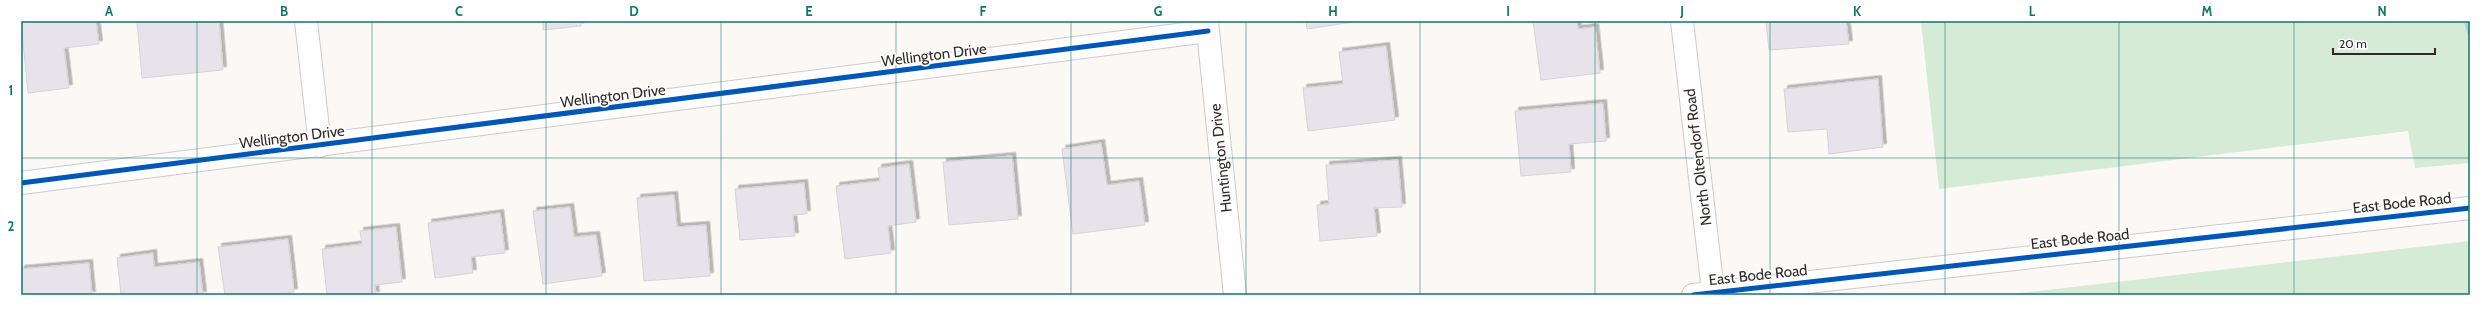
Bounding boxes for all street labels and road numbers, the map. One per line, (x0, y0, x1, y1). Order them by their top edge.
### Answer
street label: Wellington Drive (880, 40, 988, 70)
street label: Wellington Drive (559, 81, 667, 111)
street label: North Oltendorf Road (1681, 87, 1715, 227)
street label: Huntington Drive (1206, 102, 1236, 213)
street label: Wellington Drive (238, 122, 346, 152)
street label: East Bode Road (2352, 189, 2452, 217)
street label: East Bode Road (2030, 225, 2130, 253)
street label: East Bode Road (1708, 261, 1808, 289)

